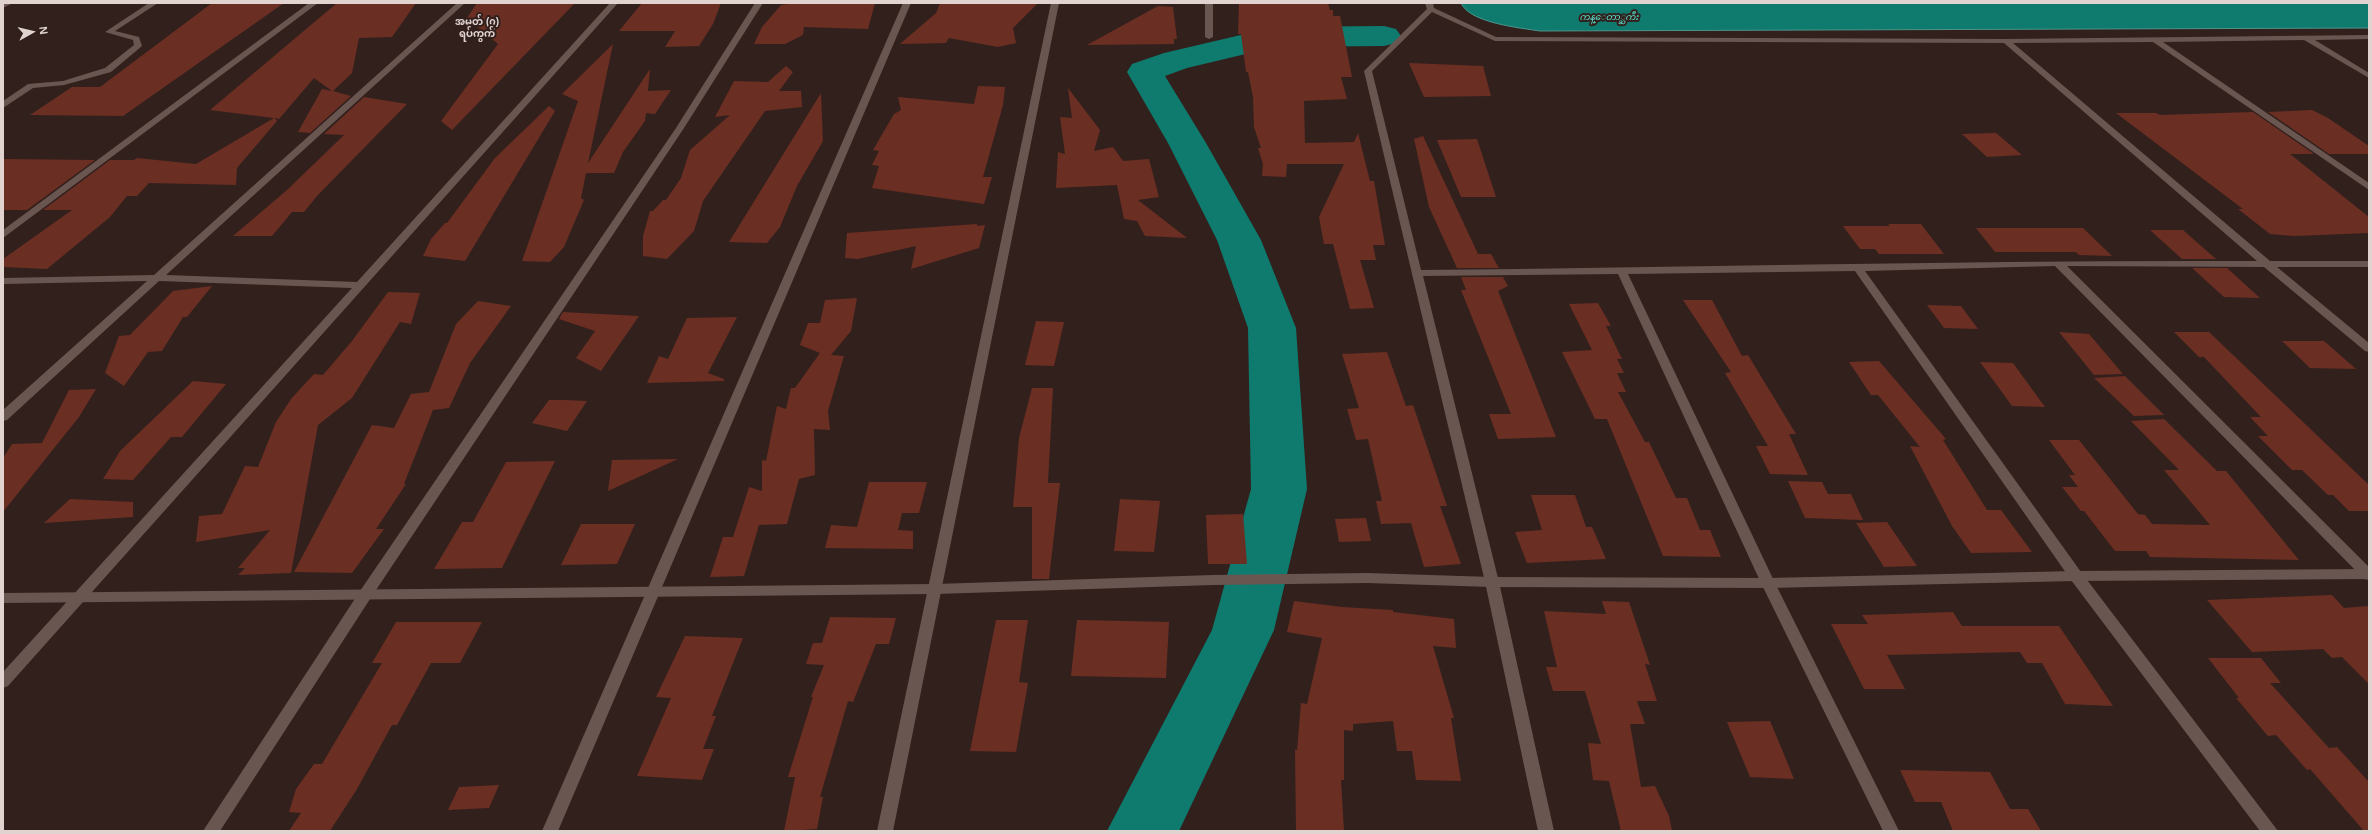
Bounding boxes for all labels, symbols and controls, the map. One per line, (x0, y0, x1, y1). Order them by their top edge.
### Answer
north arrow (12, 12, 52, 52)
water label: ကန္ေတာ္ႀကီး (1580, 12, 1638, 22)
district label: အမှတ် (၇) ရပ်ကွက် (455, 16, 499, 40)
text: N (37, 26, 50, 35)

